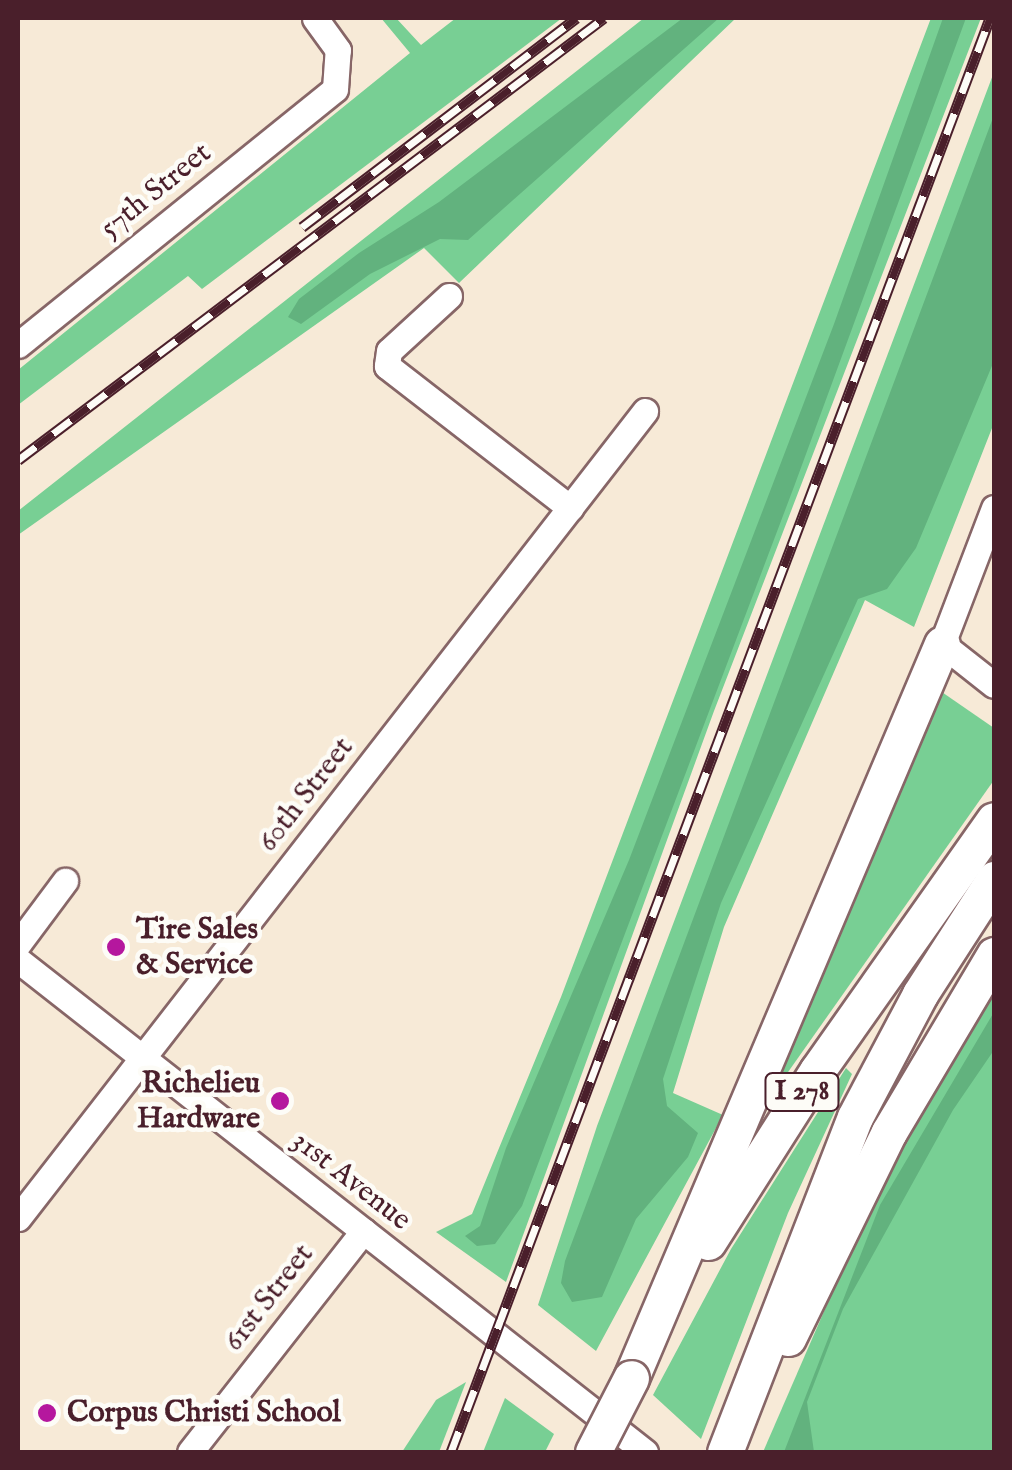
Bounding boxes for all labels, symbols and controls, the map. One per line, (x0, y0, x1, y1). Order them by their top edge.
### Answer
street label: 57th Street (93, 135, 219, 247)
street label: 60th Street (250, 731, 362, 859)
place label: Tire Sales & Service (136, 912, 258, 982)
marker: Tire Sales & Service (105, 936, 127, 958)
place label: Richelieu Hardware (137, 1066, 260, 1136)
road number: I 278 (762, 1069, 842, 1115)
marker: Richelieu Hardware (269, 1090, 291, 1112)
street label: 31st Avenue (284, 1123, 418, 1239)
street label: 61st Street (216, 1237, 322, 1359)
place label: Corpus Christi School (67, 1395, 341, 1431)
marker: Corpus Christi School (36, 1402, 58, 1424)

